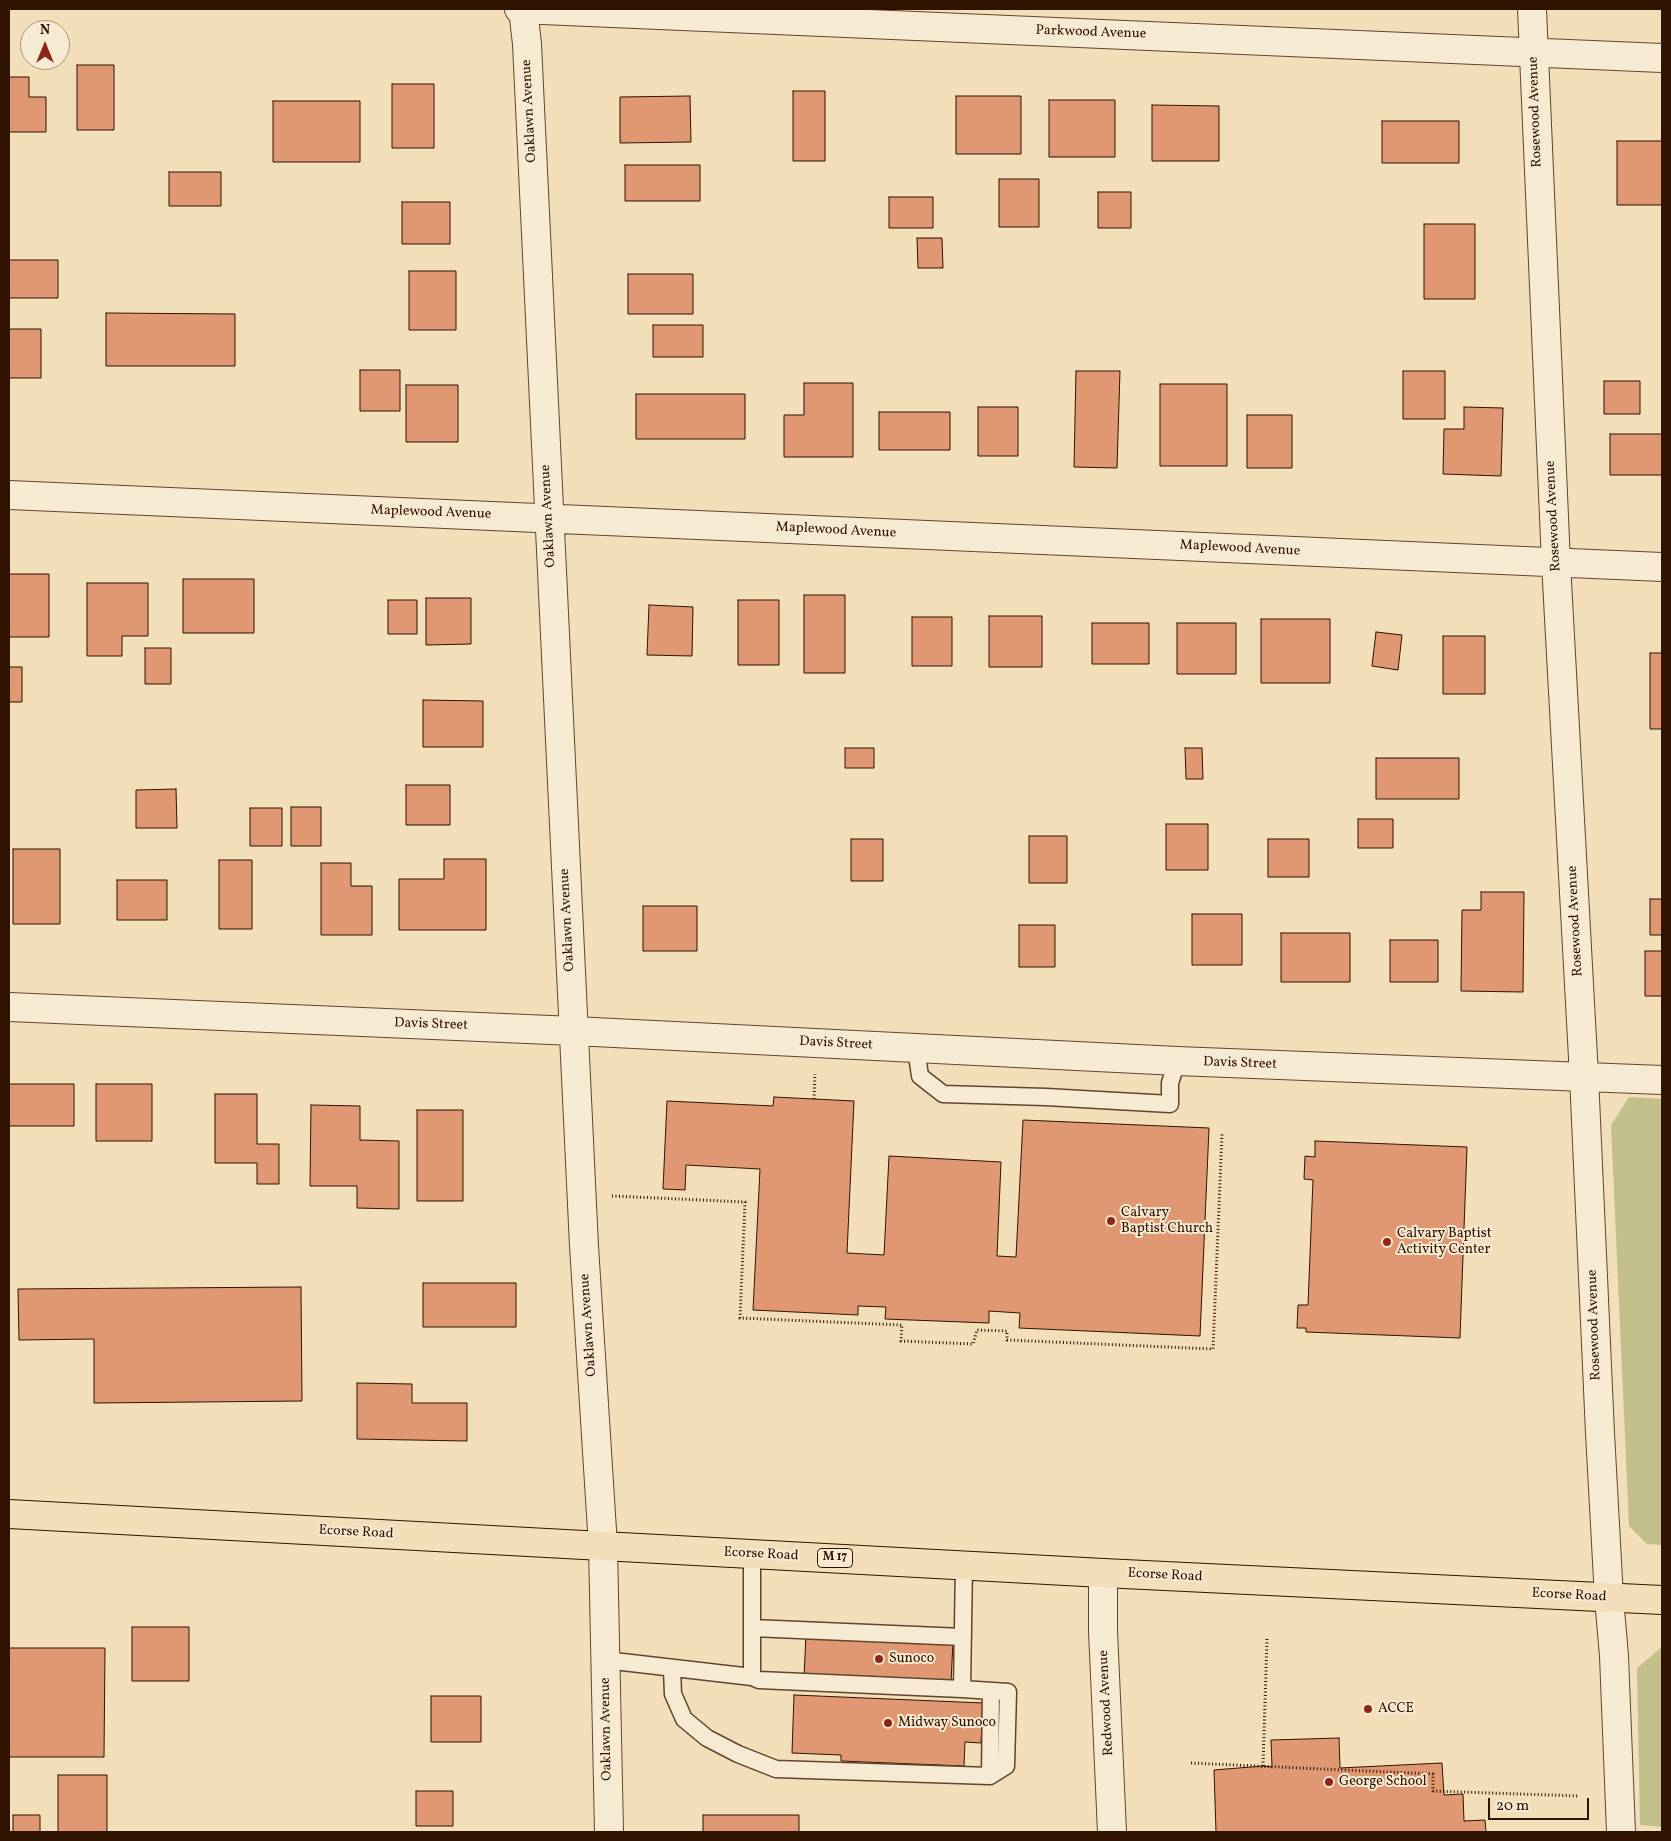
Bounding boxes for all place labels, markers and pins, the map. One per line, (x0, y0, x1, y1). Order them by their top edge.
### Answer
place label: Calvary Baptist Church (1121, 1205, 1213, 1238)
marker: Calvary Baptist Church (1105, 1215, 1117, 1227)
place label: Calvary Baptist Activity Center (1397, 1226, 1492, 1258)
marker: Calvary Baptist Activity Center (1381, 1236, 1393, 1248)
place label: Sunoco (889, 1651, 934, 1667)
marker: Sunoco (873, 1653, 885, 1665)
place label: ACCE (1378, 1701, 1414, 1717)
marker: ACCE (1362, 1703, 1374, 1715)
place label: Midway Sunoco (898, 1715, 996, 1731)
marker: Midway Sunoco (882, 1717, 894, 1729)
place label: George School (1339, 1774, 1427, 1790)
marker: George School (1323, 1776, 1335, 1788)

